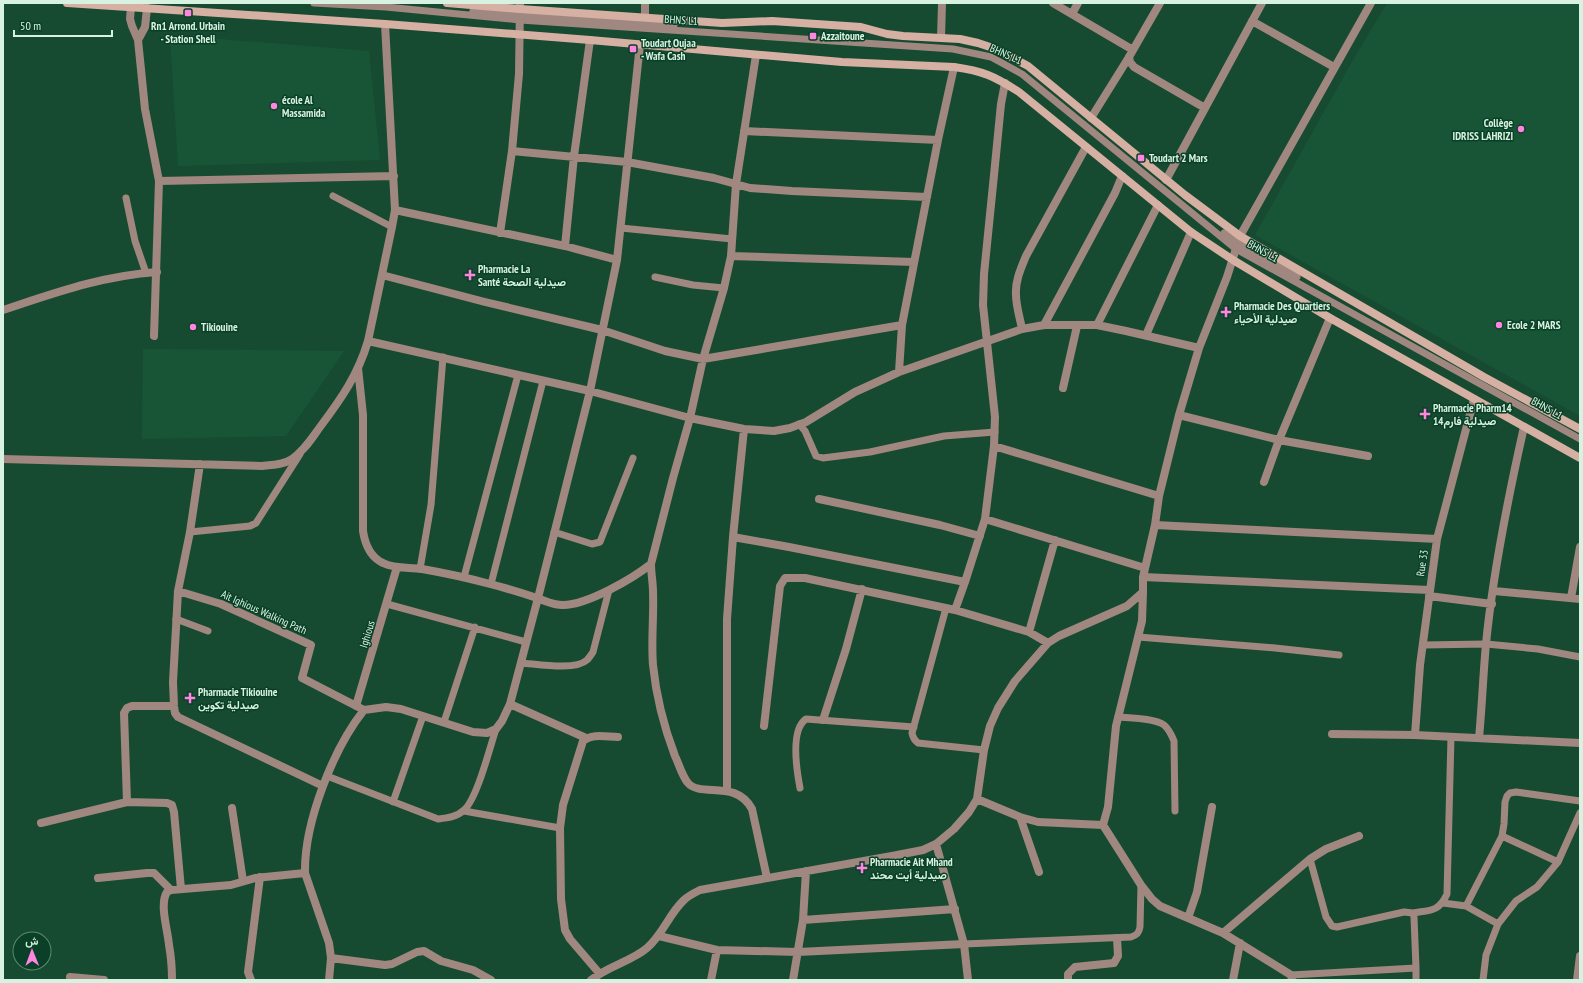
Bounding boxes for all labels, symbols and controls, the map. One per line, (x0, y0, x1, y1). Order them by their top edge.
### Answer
marker: Rn1 Arrond. Urbain - Station Shell (183, 8, 193, 18)
scale bar (14, 12, 112, 38)
street label: BHNS L1 (664, 12, 698, 28)
text: 50 m (20, 18, 41, 33)
place label: Rn1 Arrond. Urbain - Station Shell (151, 19, 225, 46)
place label: Azzaitoune (820, 29, 865, 43)
marker: Azzaitoune (808, 31, 818, 41)
place label: Toudart Oujaa - Wafa Cash (641, 36, 696, 63)
street label: BHNS L1 (988, 41, 1024, 67)
marker: Toudart Oujaa - Wafa Cash (628, 44, 638, 54)
place label: école Al Massamida (282, 93, 326, 120)
marker: école Al Massamida (269, 101, 279, 111)
place label: Collège IDRISS LAHRIZI (1453, 116, 1513, 143)
marker: Collège IDRISS LAHRIZI (1516, 124, 1526, 134)
place label: Toudart 2 Mars (1149, 151, 1208, 165)
marker: Toudart 2 Mars (1136, 153, 1146, 163)
street label: BHNS L1 (1245, 237, 1281, 265)
place label: Pharmacie La Santé صيدلية الصحة (478, 262, 566, 289)
marker: Pharmacie La Santé صيدلية الصحة (465, 270, 475, 280)
place label: Pharmacie Des Quartiers صيدلية الأحياء (1234, 299, 1330, 326)
marker: Pharmacie Des Quartiers صيدلية الأحياء (1221, 307, 1231, 317)
place label: Ecole 2 MARS (1507, 318, 1561, 332)
place label: Tikiouine (201, 320, 238, 334)
marker: Ecole 2 MARS (1494, 320, 1504, 330)
marker: Tikiouine (188, 322, 198, 332)
street label: BHNS L1 (1529, 394, 1565, 422)
place label: Pharmacie Pharm14 صيدلية فارم14 (1433, 401, 1513, 429)
marker: Pharmacie Pharm14 صيدلية فارم14 (1420, 409, 1430, 419)
street label: Rue 33 (1413, 549, 1431, 577)
street label: Ait Ighious Walking Path (219, 587, 309, 637)
street label: Ighious (356, 618, 378, 649)
place label: Pharmacie Tikiouine صيدلية تكوين (198, 685, 278, 712)
marker: Pharmacie Tikiouine صيدلية تكوين (185, 693, 195, 703)
place label: Pharmacie Ait Mhand صيدلية أيت محند (870, 855, 953, 882)
marker: Pharmacie Ait Mhand صيدلية أيت محند (857, 863, 867, 873)
north arrow (12, 931, 52, 971)
text: ش (25, 934, 39, 948)

